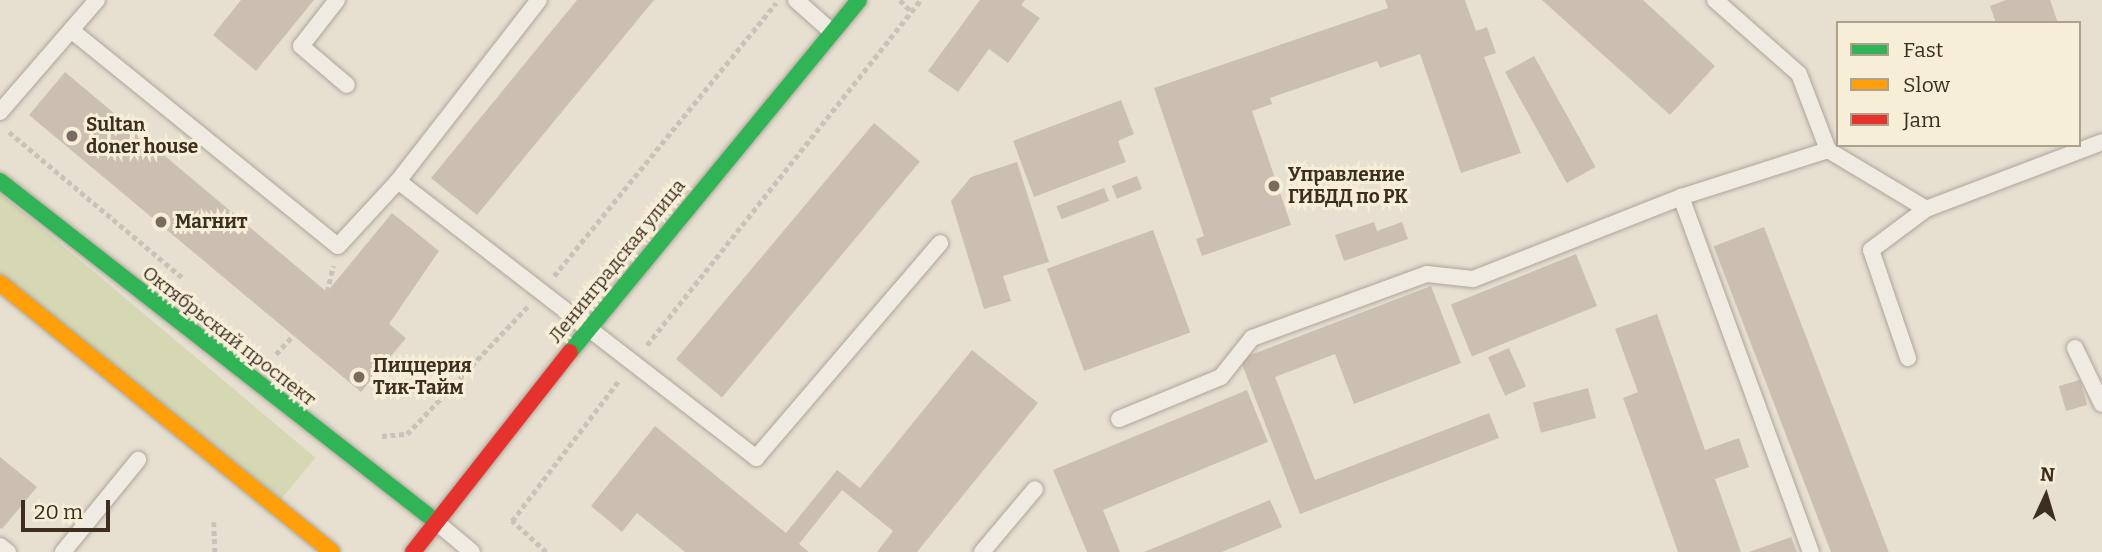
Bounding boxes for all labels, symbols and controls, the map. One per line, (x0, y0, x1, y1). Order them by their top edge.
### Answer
legend (1836, 21, 2081, 147)
text: Fast (1903, 37, 1943, 63)
text: Slow (1903, 72, 1950, 98)
text: Jam (1903, 107, 1941, 133)
place label: Sultan doner house (86, 114, 198, 158)
marker: Sultan doner house (64, 128, 80, 144)
place label: Управление ГИБДД по РК (1288, 164, 1408, 208)
street label: Ленинградская улица (544, 175, 690, 347)
marker: Управление ГИБДД по РК (1266, 178, 1282, 194)
place label: Магнит (175, 211, 247, 233)
marker: Магнит (153, 214, 169, 230)
street label: Октябрьский проспект (138, 261, 320, 411)
place label: Пиццерия Тик-Тайм (373, 355, 472, 399)
marker: Пиццерия Тик-Тайм (351, 369, 367, 385)
north arrow (2011, 461, 2081, 531)
text: N (2039, 463, 2056, 487)
scale bar (24, 486, 114, 530)
text: 20 m (34, 499, 83, 525)

